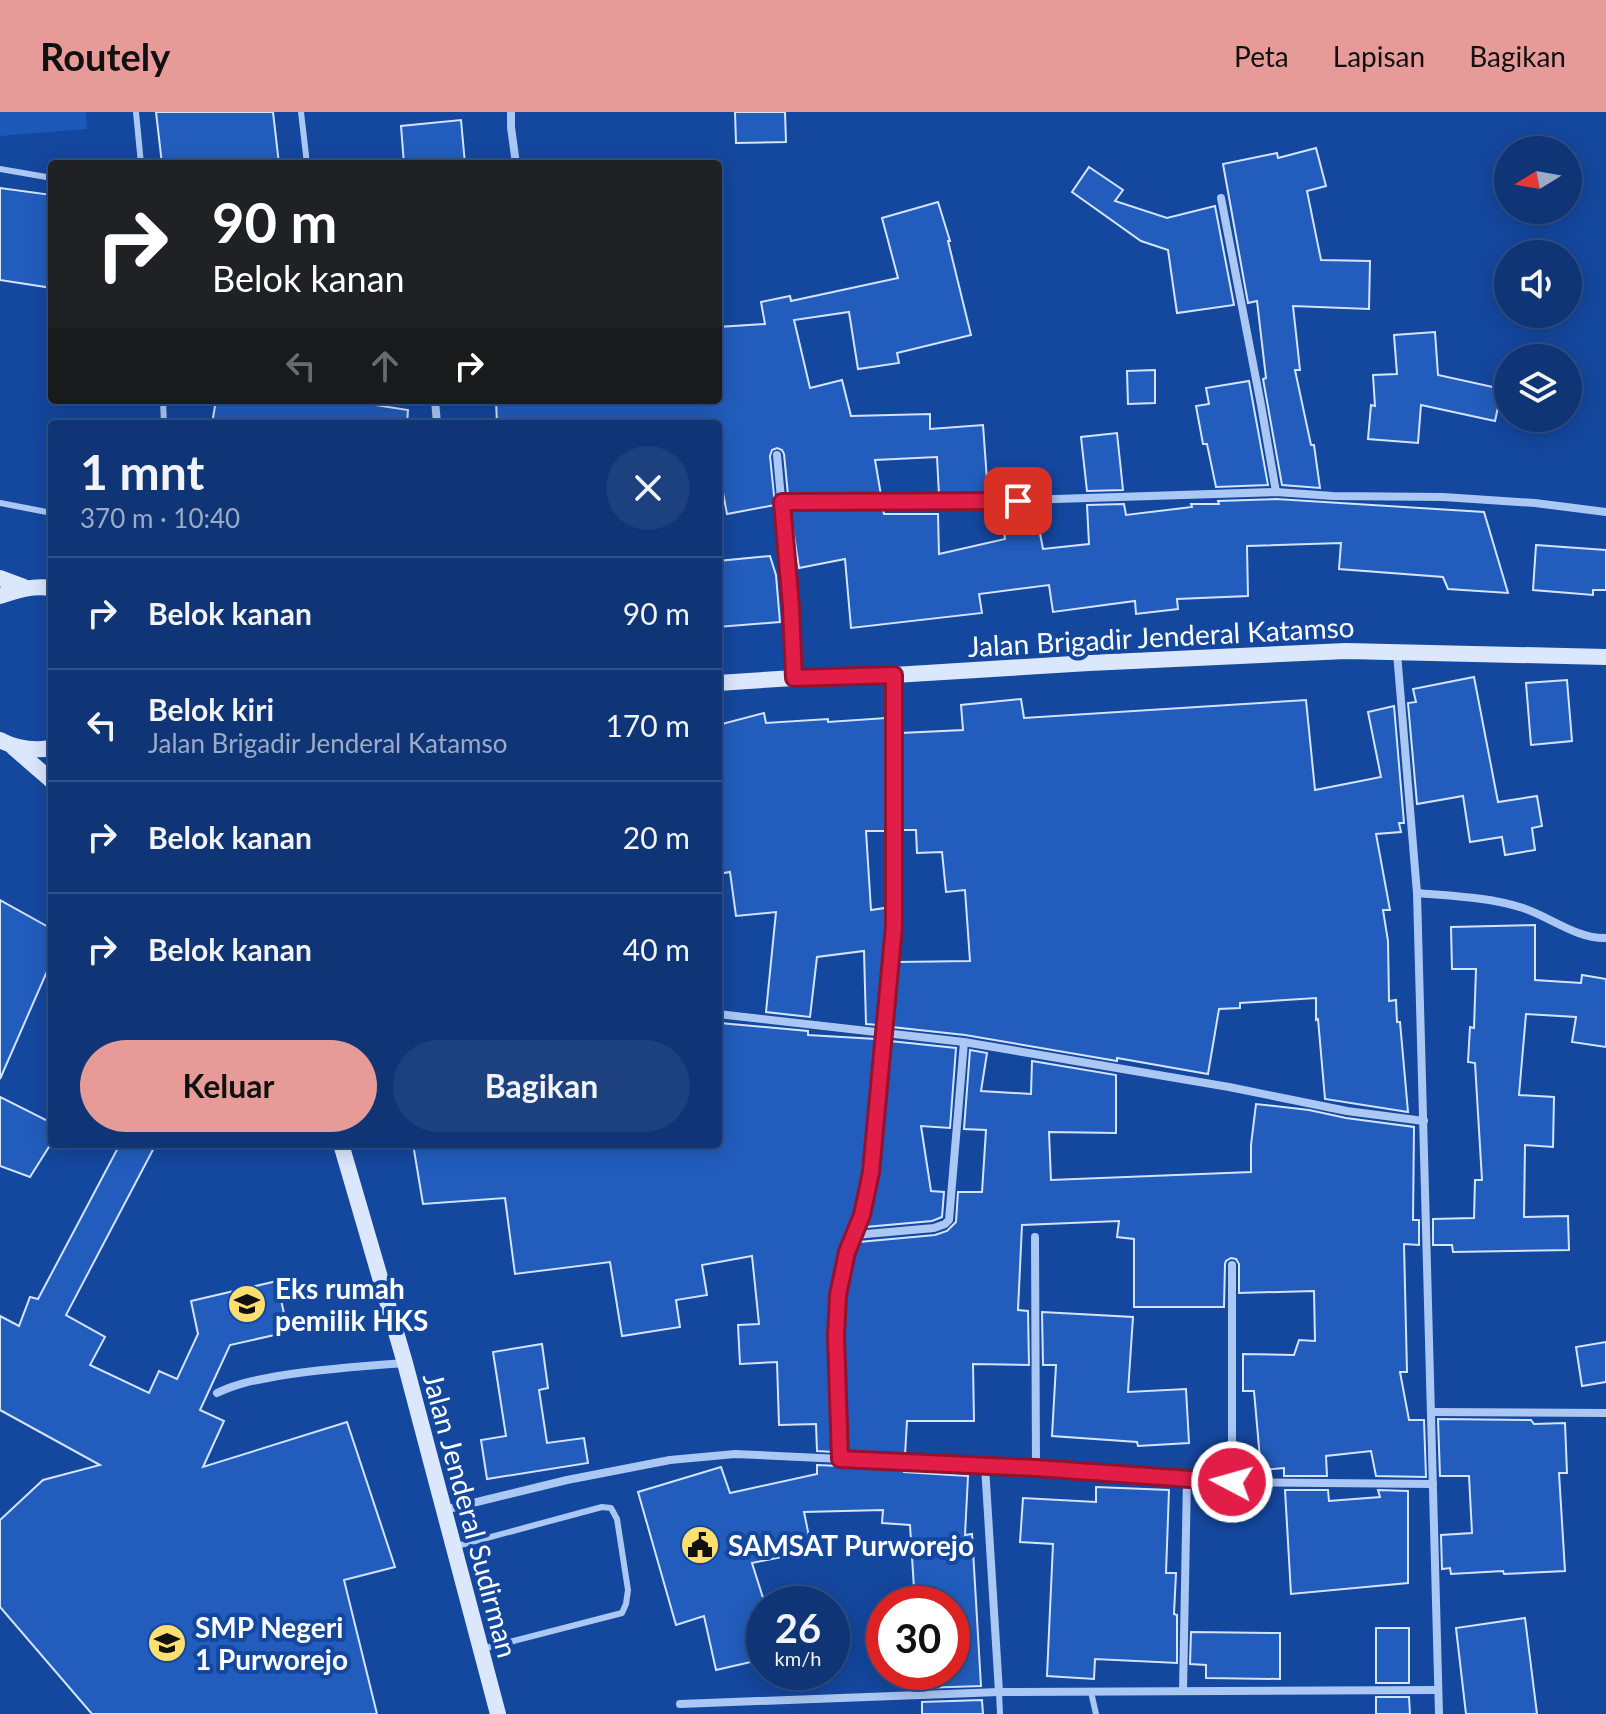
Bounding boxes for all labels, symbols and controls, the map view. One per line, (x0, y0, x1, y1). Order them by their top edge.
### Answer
text: Routely (40, 33, 170, 79)
text: Peta (1234, 39, 1289, 73)
text: Lapisan (1333, 39, 1425, 73)
text: Bagikan (1469, 39, 1566, 73)
north arrow (1494, 136, 1582, 224)
map controls (1494, 136, 1582, 432)
text: 90 m (212, 188, 337, 255)
icon: right (80, 192, 184, 296)
button: sound (1494, 240, 1582, 328)
text: Belok kanan (212, 256, 405, 300)
icon: left (279, 344, 323, 388)
icon: ahead (363, 344, 407, 388)
icon: right (447, 344, 491, 388)
button: layers (1494, 344, 1582, 432)
text: 1 mnt (80, 443, 204, 500)
button: close (606, 446, 690, 530)
pin (984, 467, 1052, 535)
icon: arrive (996, 479, 1040, 523)
text: 370 m · 10:40 (80, 502, 240, 534)
icon: right (80, 591, 124, 635)
text: Belok kanan (148, 595, 312, 631)
text: 90 m (623, 595, 690, 631)
street label: Jalan Brigadir Jenderal Katamso (967, 609, 1355, 663)
text: Belok kiri (148, 691, 274, 727)
icon: left (80, 703, 124, 747)
text: 170 m (605, 707, 690, 743)
text: Jalan Brigadir Jenderal Katamso (148, 727, 507, 759)
icon: right (80, 815, 124, 859)
text: Belok kanan (148, 819, 312, 855)
text: 20 m (623, 819, 690, 855)
icon: right (80, 927, 124, 971)
text: Belok kanan (148, 931, 312, 967)
text: 40 m (623, 931, 690, 967)
button: Keluar (80, 1040, 377, 1132)
button: Bagikan (393, 1040, 690, 1132)
place label: Eks rumah pemilik HKS (275, 1271, 428, 1337)
school or university icon: Eks rumah pemilik HKS (226, 1283, 268, 1325)
street label: Jalan Jenderal Sudirman (417, 1369, 525, 1661)
position arrow (1190, 1440, 1274, 1524)
public building icon: SAMSAT Purworejo (679, 1524, 721, 1566)
place label: SAMSAT Purworejo (728, 1528, 974, 1562)
speed limit sign: 30 (866, 1586, 970, 1690)
text: 26 (775, 1604, 821, 1652)
place label: SMP Negeri 1 Purworejo (195, 1610, 348, 1676)
school or university icon: SMP Negeri 1 Purworejo (146, 1622, 188, 1664)
text: km/h (775, 1646, 821, 1670)

